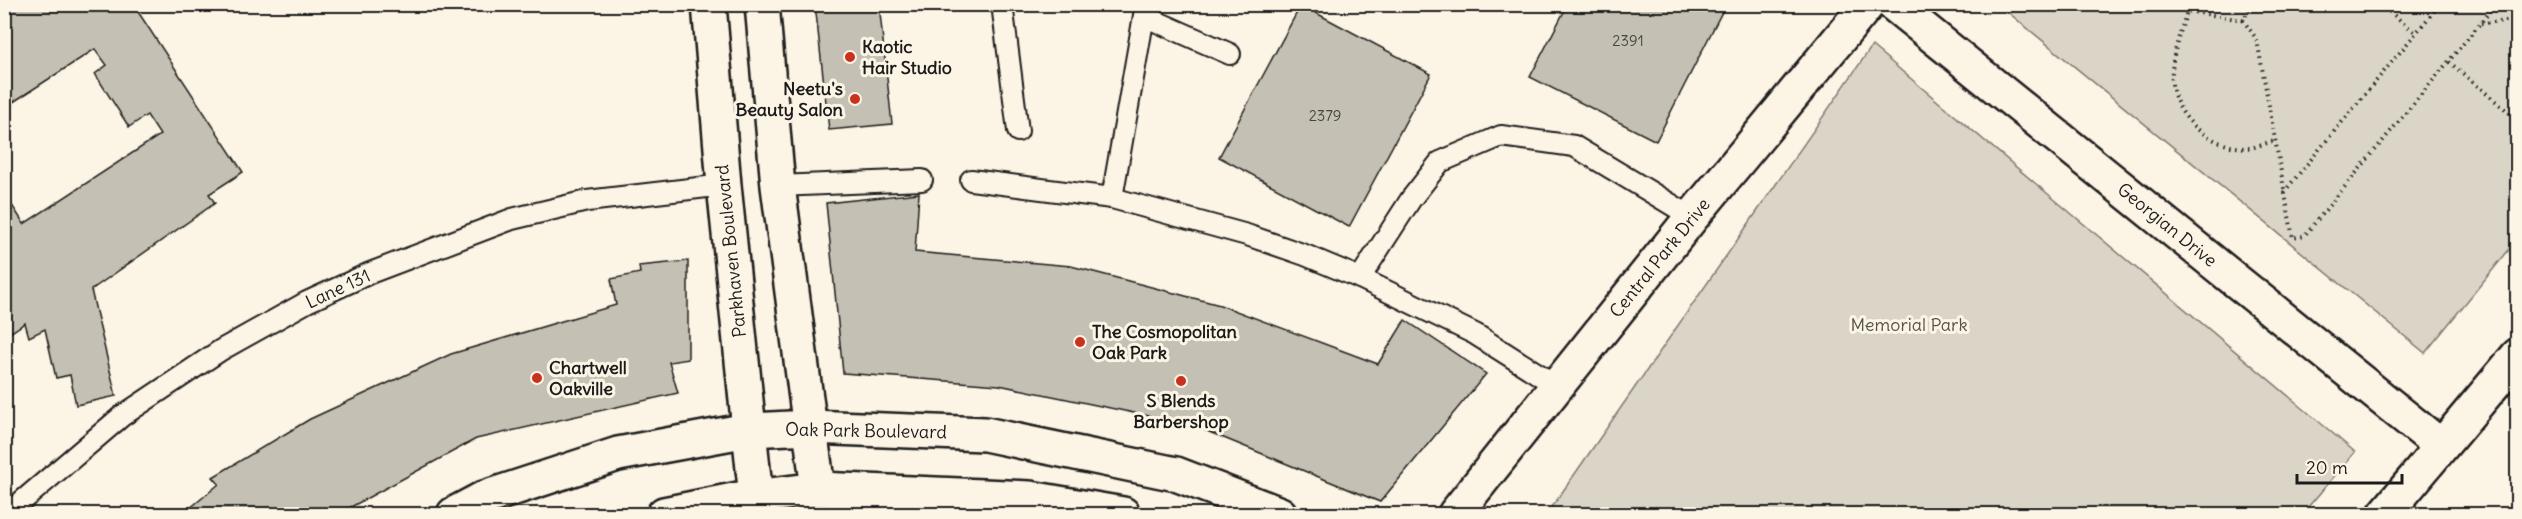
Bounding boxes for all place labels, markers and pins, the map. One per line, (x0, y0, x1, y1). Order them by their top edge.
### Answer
place label: Kaotic Hair Studio (862, 35, 952, 79)
marker: Kaotic Hair Studio (843, 50, 857, 64)
place label: Neetu's Beauty Salon (735, 77, 844, 121)
marker: Neetu's Beauty Salon (848, 92, 862, 106)
place label: The Cosmopolitan Oak Park (1092, 320, 1237, 364)
marker: The Cosmopolitan Oak Park (1073, 335, 1087, 349)
place label: Chartwell Oakville (549, 356, 627, 400)
marker: Chartwell Oakville (530, 371, 544, 385)
marker: S Blends Barbershop (1174, 374, 1188, 388)
place label: S Blends Barbershop (1133, 389, 1229, 433)

